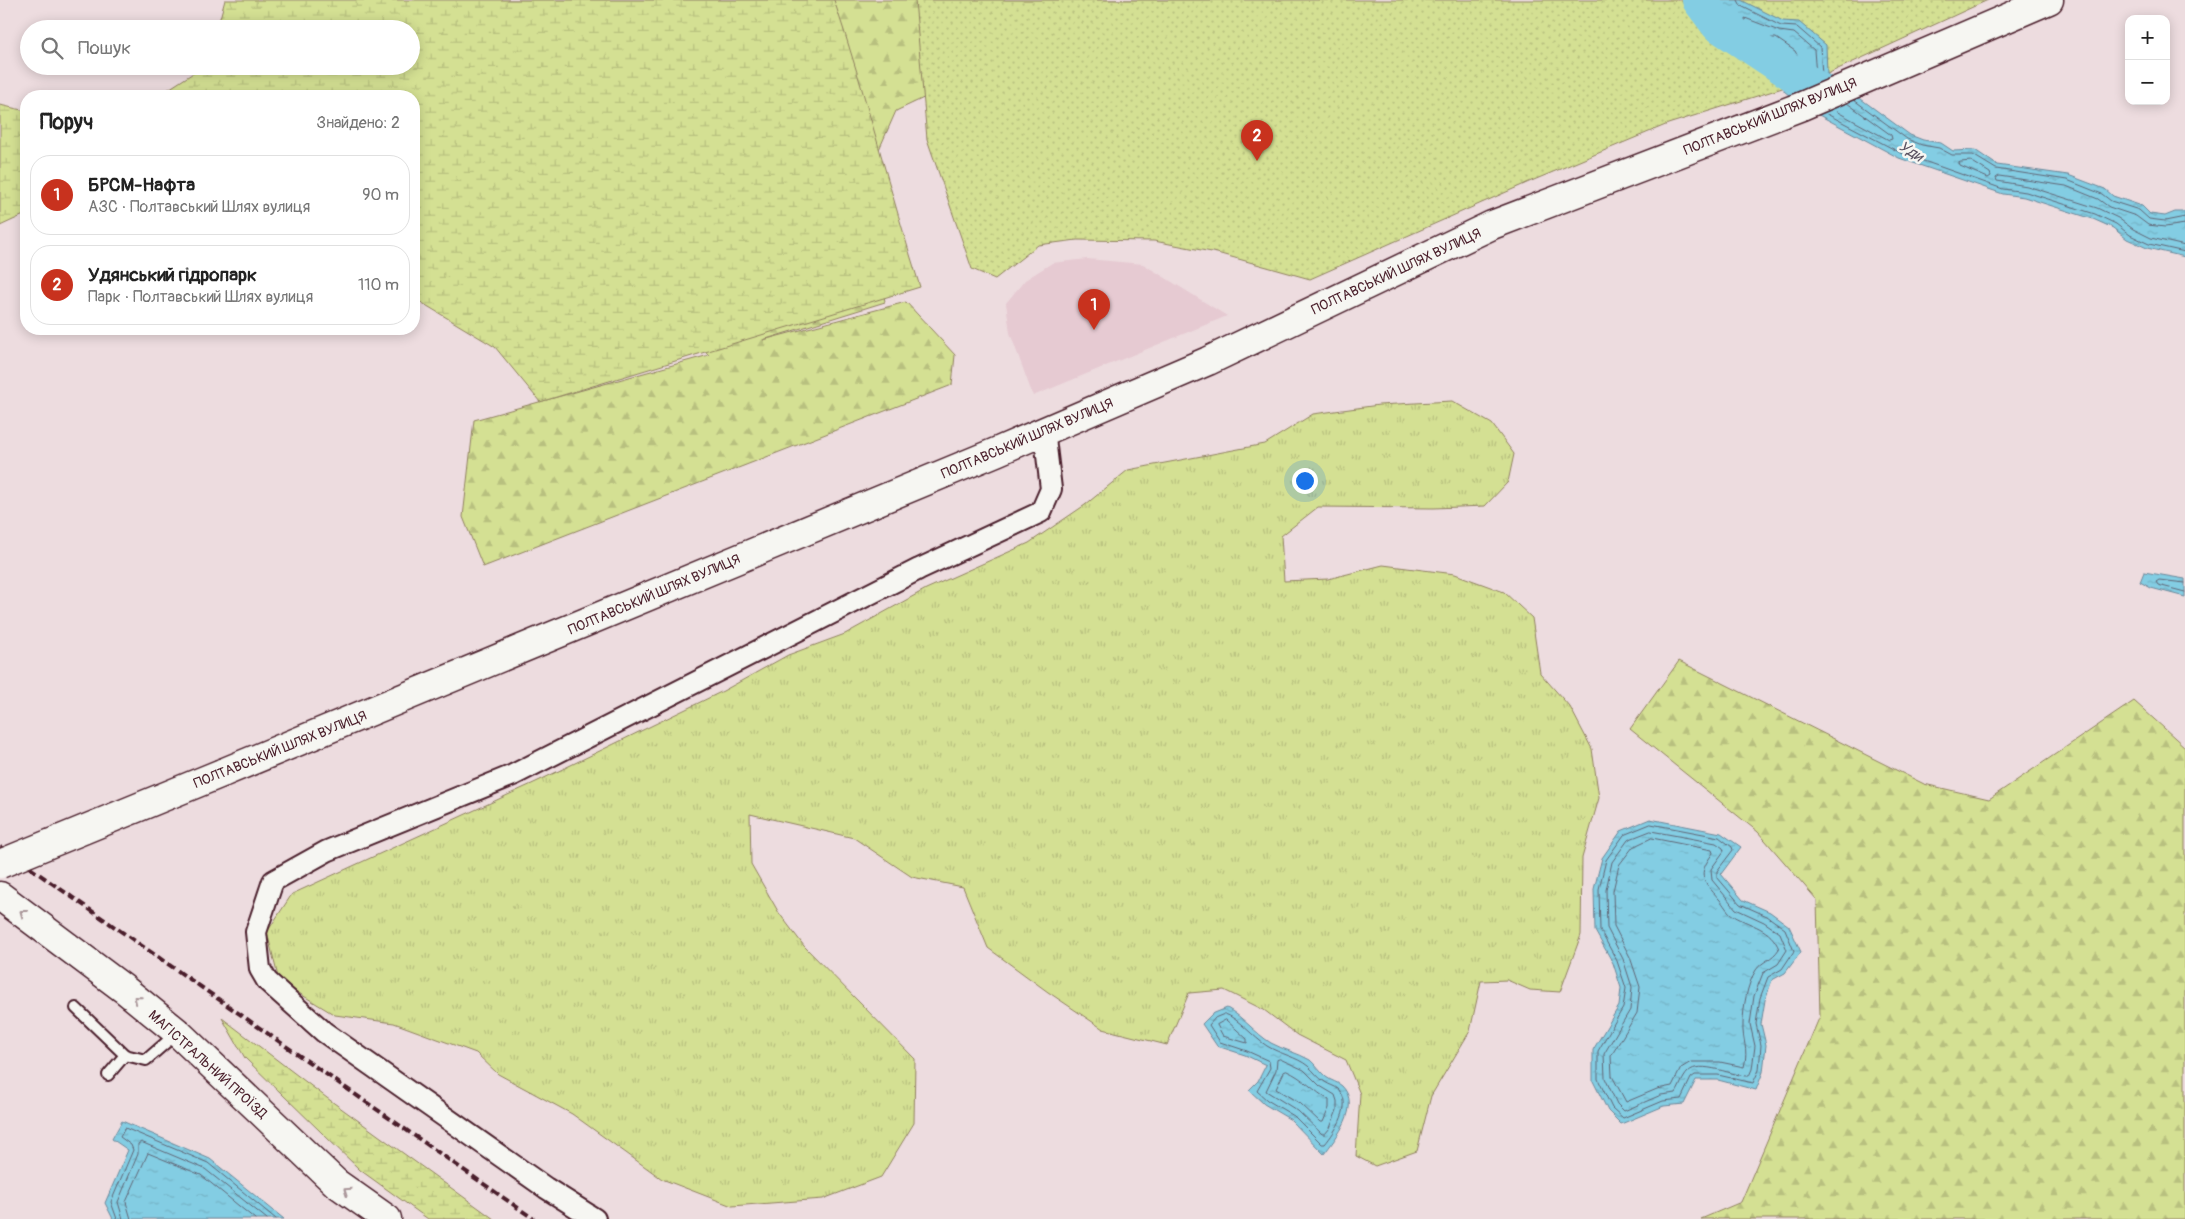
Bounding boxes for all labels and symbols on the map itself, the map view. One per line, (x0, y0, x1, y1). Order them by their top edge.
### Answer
street label: ПОЛТАВСЬКИЙ ШЛЯХ ВУЛИЦЯ (1681, 74, 1859, 159)
pin: 2 (1241, 120, 1273, 161)
water label: Уди (1895, 137, 1928, 167)
street label: ПОЛТАВСЬКИЙ ШЛЯХ ВУЛИЦЯ (1309, 225, 1484, 318)
pin: 1 (1078, 289, 1110, 330)
street label: ПОЛТАВСЬКИЙ ШЛЯХ ВУЛИЦЯ (939, 394, 1116, 482)
your location (1292, 468, 1318, 494)
street label: ПОЛТАВСЬКИЙ ШЛЯХ ВУЛИЦЯ (566, 550, 743, 638)
street label: ПОЛТАВСЬКИЙ ШЛЯХ ВУЛИЦЯ (191, 707, 369, 792)
one-way arrow (19, 910, 29, 919)
one-way arrow (133, 996, 142, 1005)
street label: МАГІСТРАЛЬНИЙ ПРОЇЗД (145, 1007, 271, 1123)
one-way arrow (343, 1188, 353, 1197)

